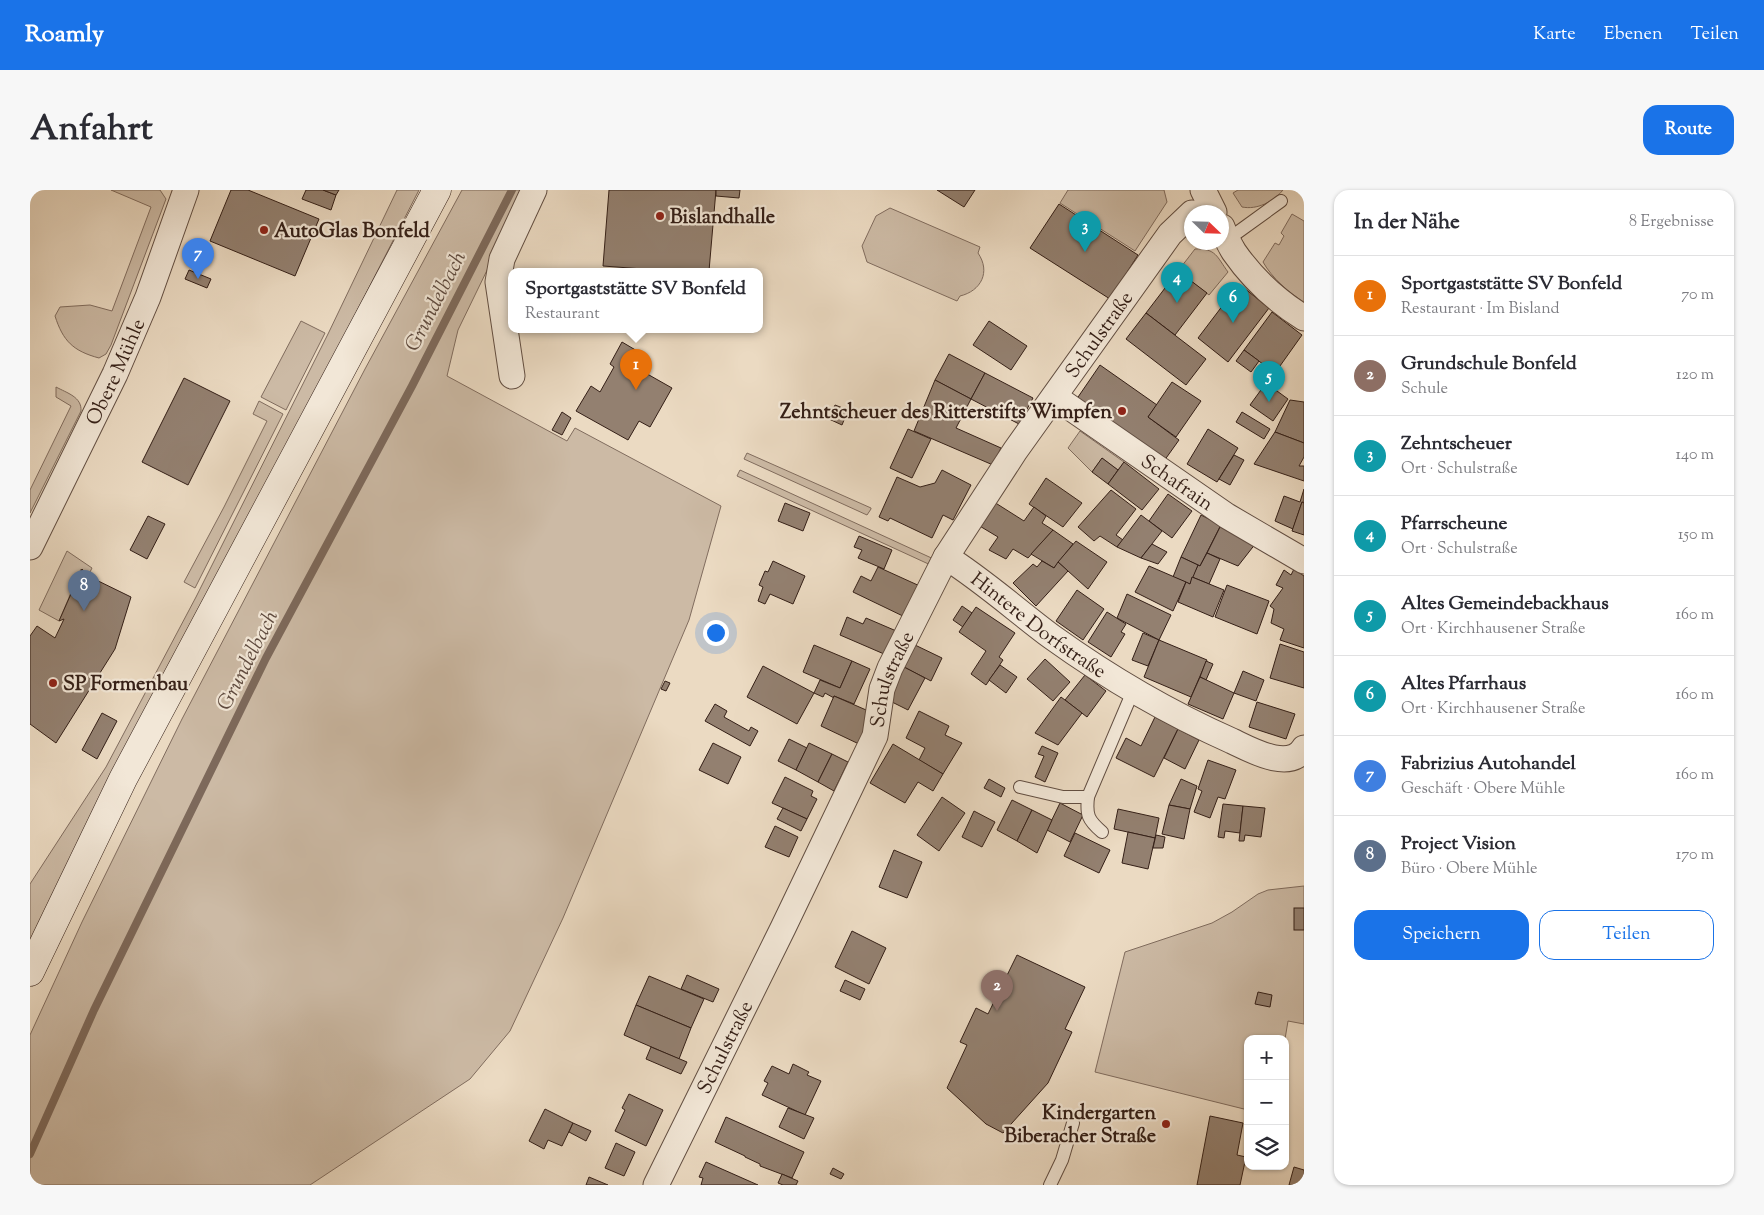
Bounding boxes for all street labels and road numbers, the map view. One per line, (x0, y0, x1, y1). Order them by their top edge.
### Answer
street label: Schulstraße (1059, 286, 1142, 385)
street label: Obere Mühle (80, 315, 154, 431)
street label: Schafrain (1134, 448, 1219, 519)
street label: Hintere Dorfstraße (963, 566, 1111, 687)
street label: Schulstraße (864, 627, 923, 730)
street label: Schulstraße (691, 996, 762, 1100)

